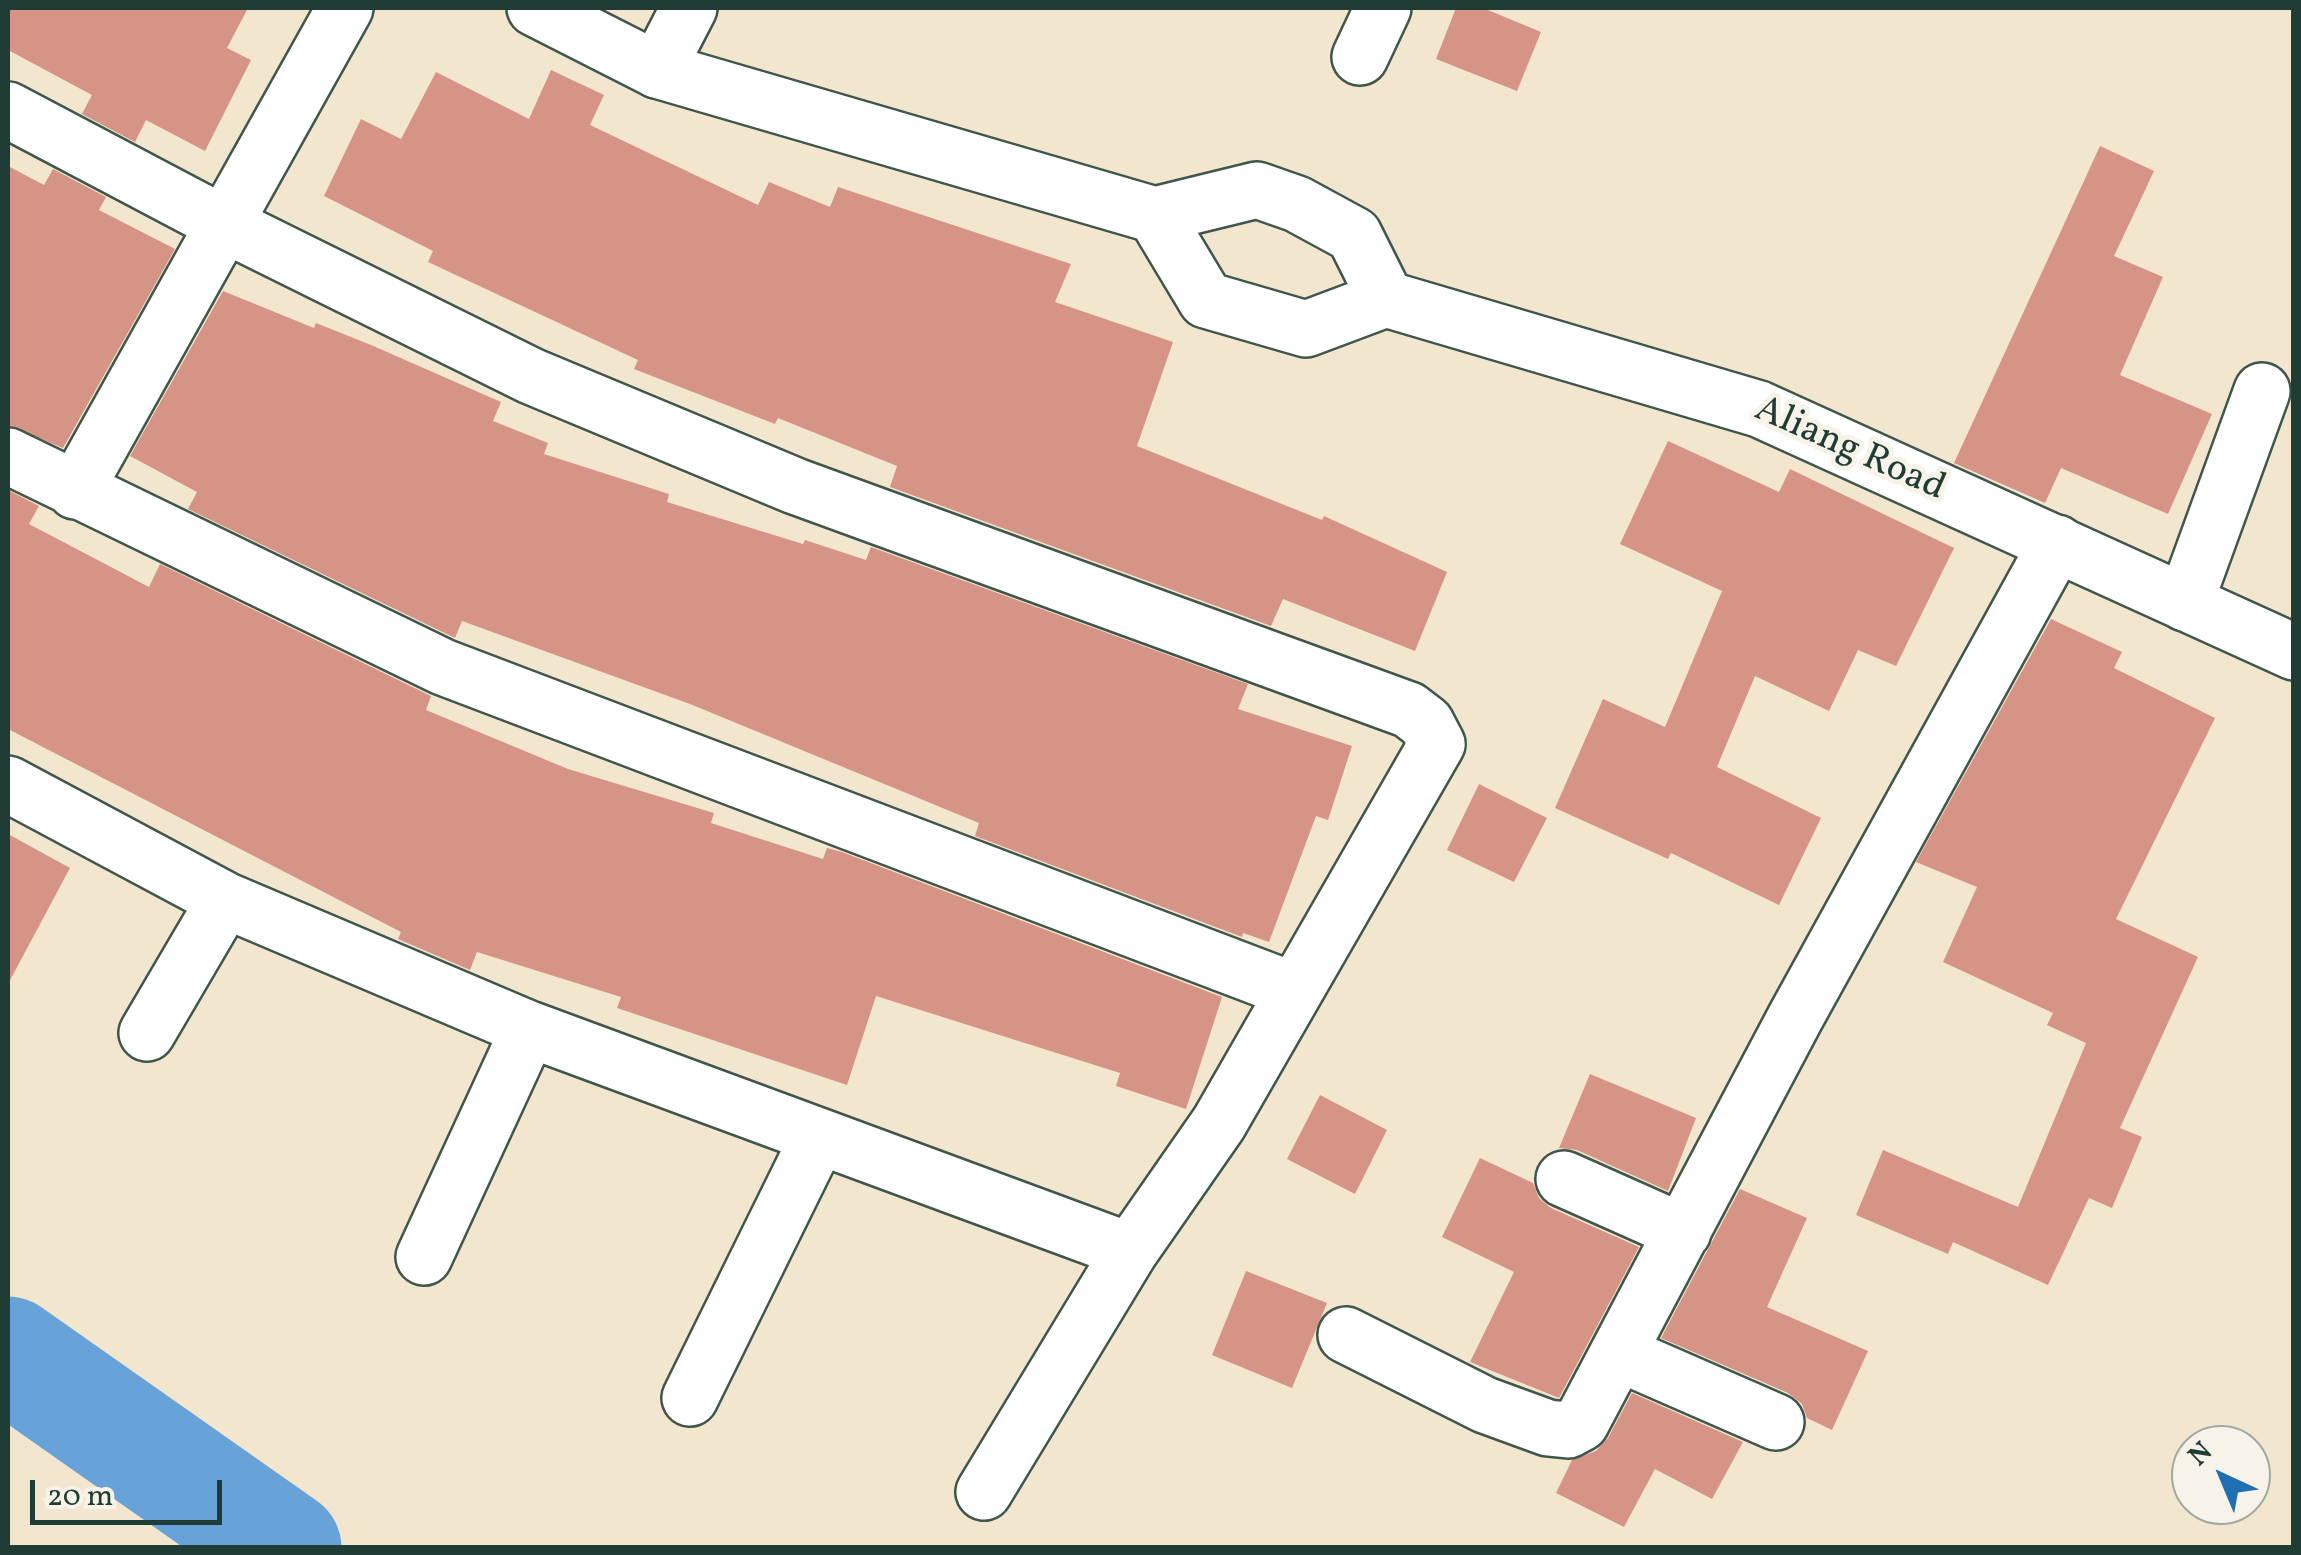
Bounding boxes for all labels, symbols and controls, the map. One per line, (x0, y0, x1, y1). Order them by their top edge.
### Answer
street label: Aliang Road (1747, 389, 1951, 513)
north arrow (2171, 1425, 2271, 1525)
text: N (2180, 1433, 2222, 1476)
scale bar (35, 1460, 228, 1522)
text: 20 m (47, 1476, 113, 1518)

